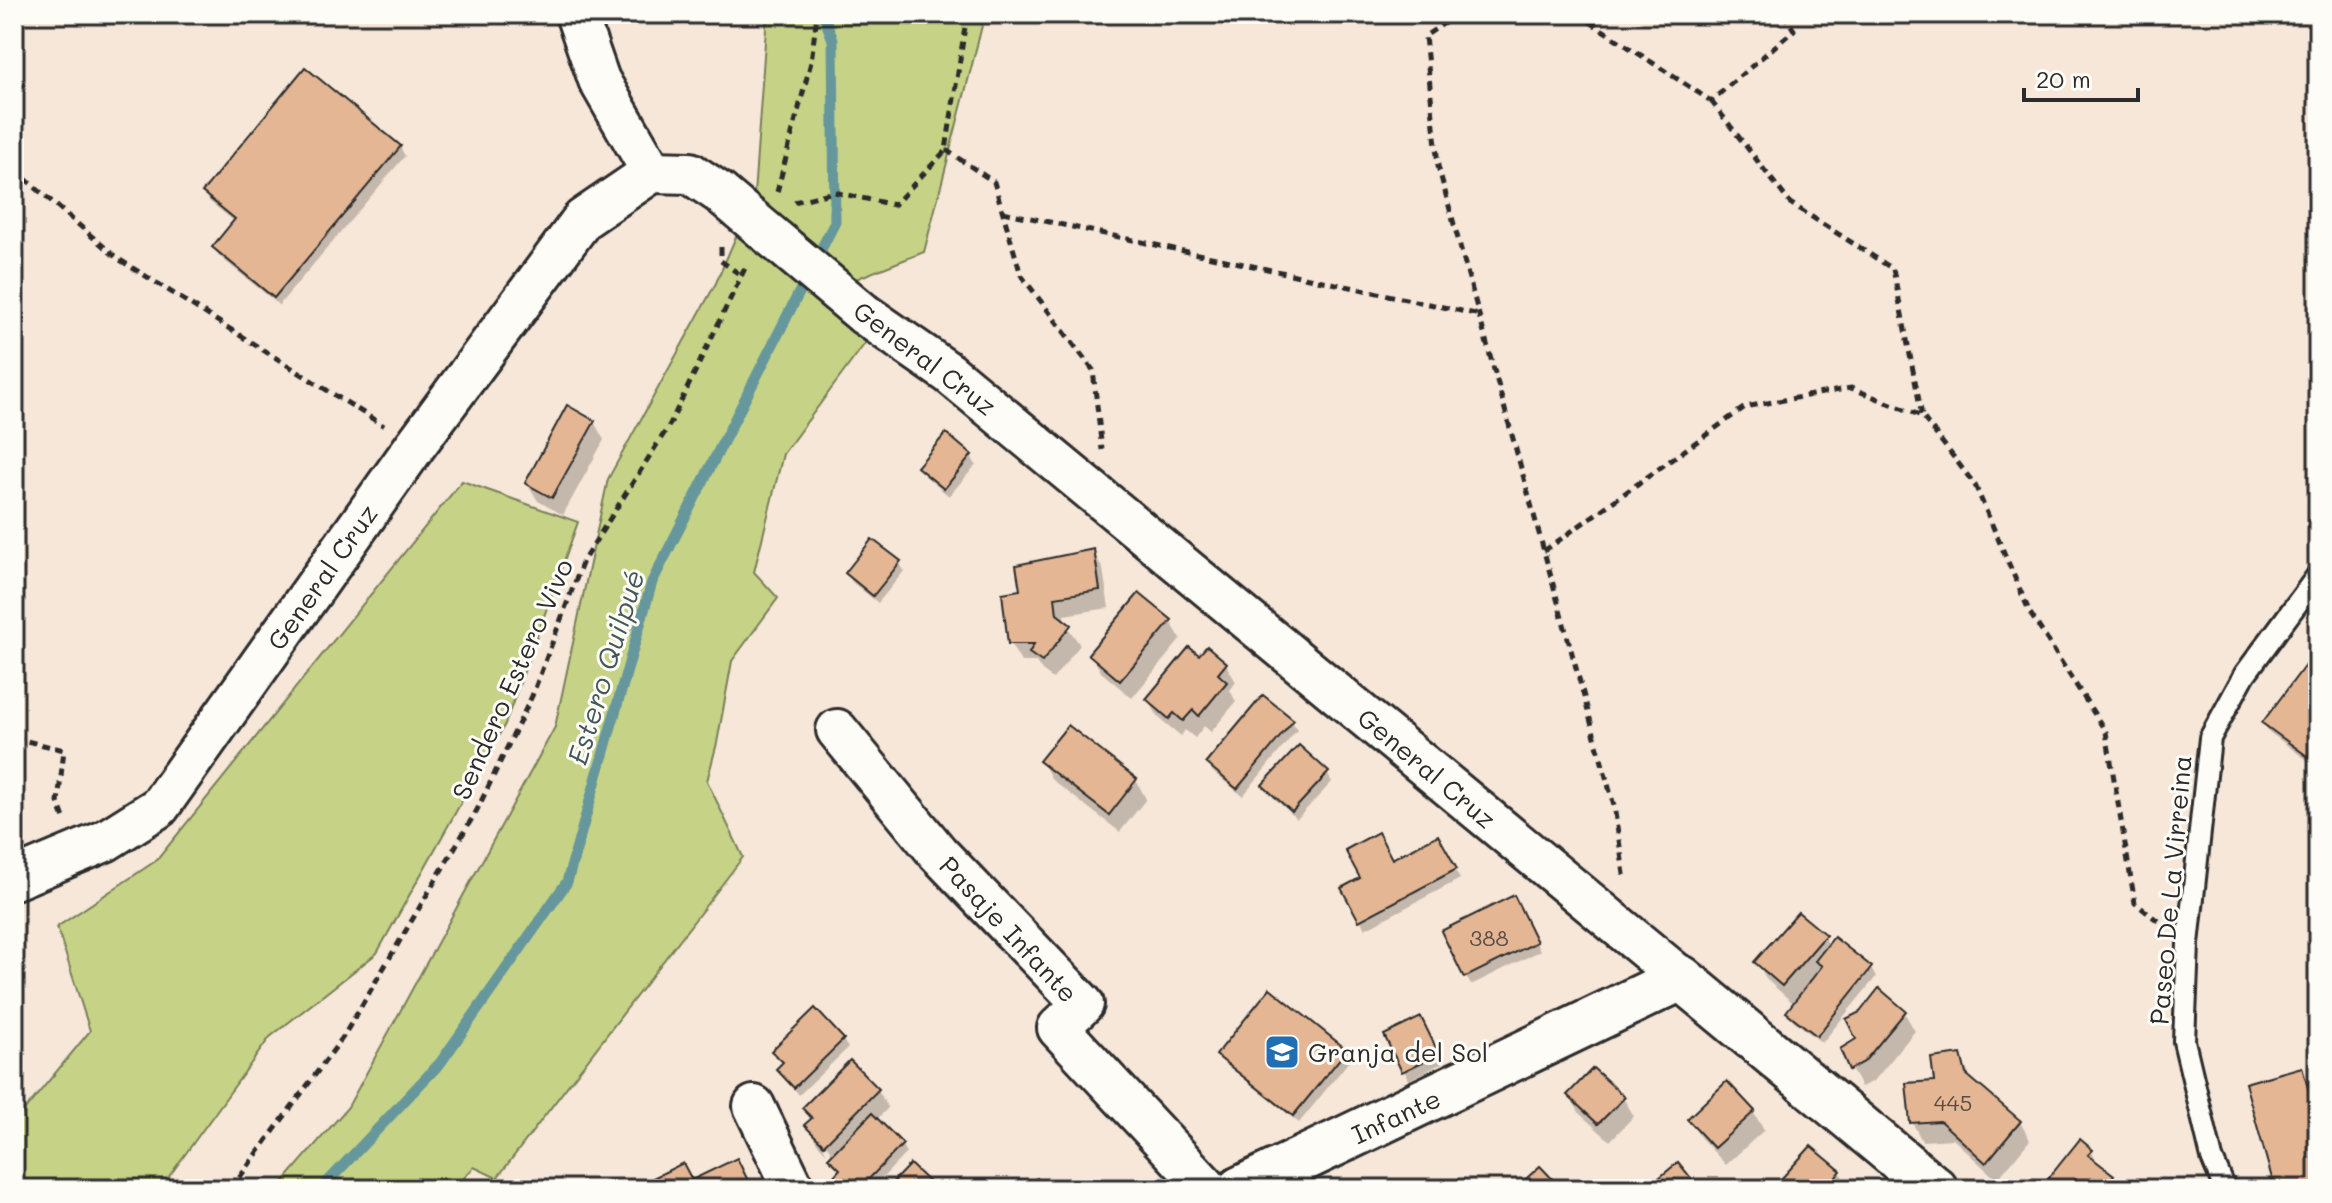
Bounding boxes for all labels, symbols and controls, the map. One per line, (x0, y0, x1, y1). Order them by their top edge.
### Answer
scale bar (2024, 52, 2138, 102)
text: 20 m (2036, 63, 2091, 94)
street label: General Cruz (847, 293, 1003, 423)
street label: General Cruz (259, 498, 385, 656)
street label: Sendero Estero Vivo (444, 553, 580, 805)
water label: Estero Quilpué (558, 565, 652, 769)
street label: General Cruz (1351, 700, 1503, 836)
street label: Paseo De La Virreina (2141, 754, 2199, 1026)
street label: Pasaje Infante (932, 849, 1086, 1009)
house number: 388 (1469, 923, 1509, 952)
school or university icon: Granja del Sol (1263, 1033, 1301, 1071)
place label: Granja del Sol (1308, 1035, 1488, 1069)
street label: Infante (1346, 1081, 1446, 1151)
house number: 445 (1934, 1088, 1972, 1117)

